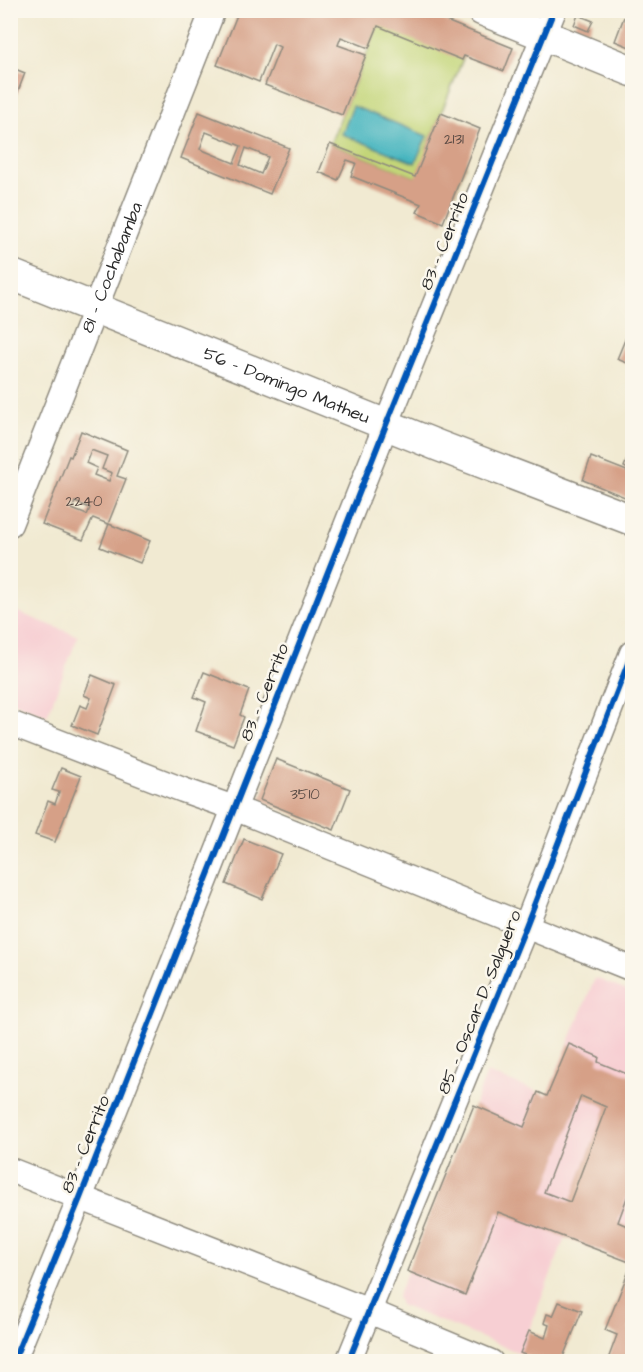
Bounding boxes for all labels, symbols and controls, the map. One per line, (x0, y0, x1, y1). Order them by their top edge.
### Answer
house number: 2131 (444, 129, 464, 150)
street label: 83 - Cerrito (414, 189, 475, 294)
street label: 81 - Cochabamba (75, 198, 149, 337)
street label: 56 - Domingo Matheu (199, 341, 373, 430)
house number: 2240 (66, 491, 103, 512)
street label: 83 - Cerrito (234, 640, 295, 745)
house number: 3510 (290, 784, 320, 805)
street label: 85 - Oscar D. Salguero (431, 906, 529, 1098)
street label: 83 - Cerrito (55, 1092, 116, 1197)

